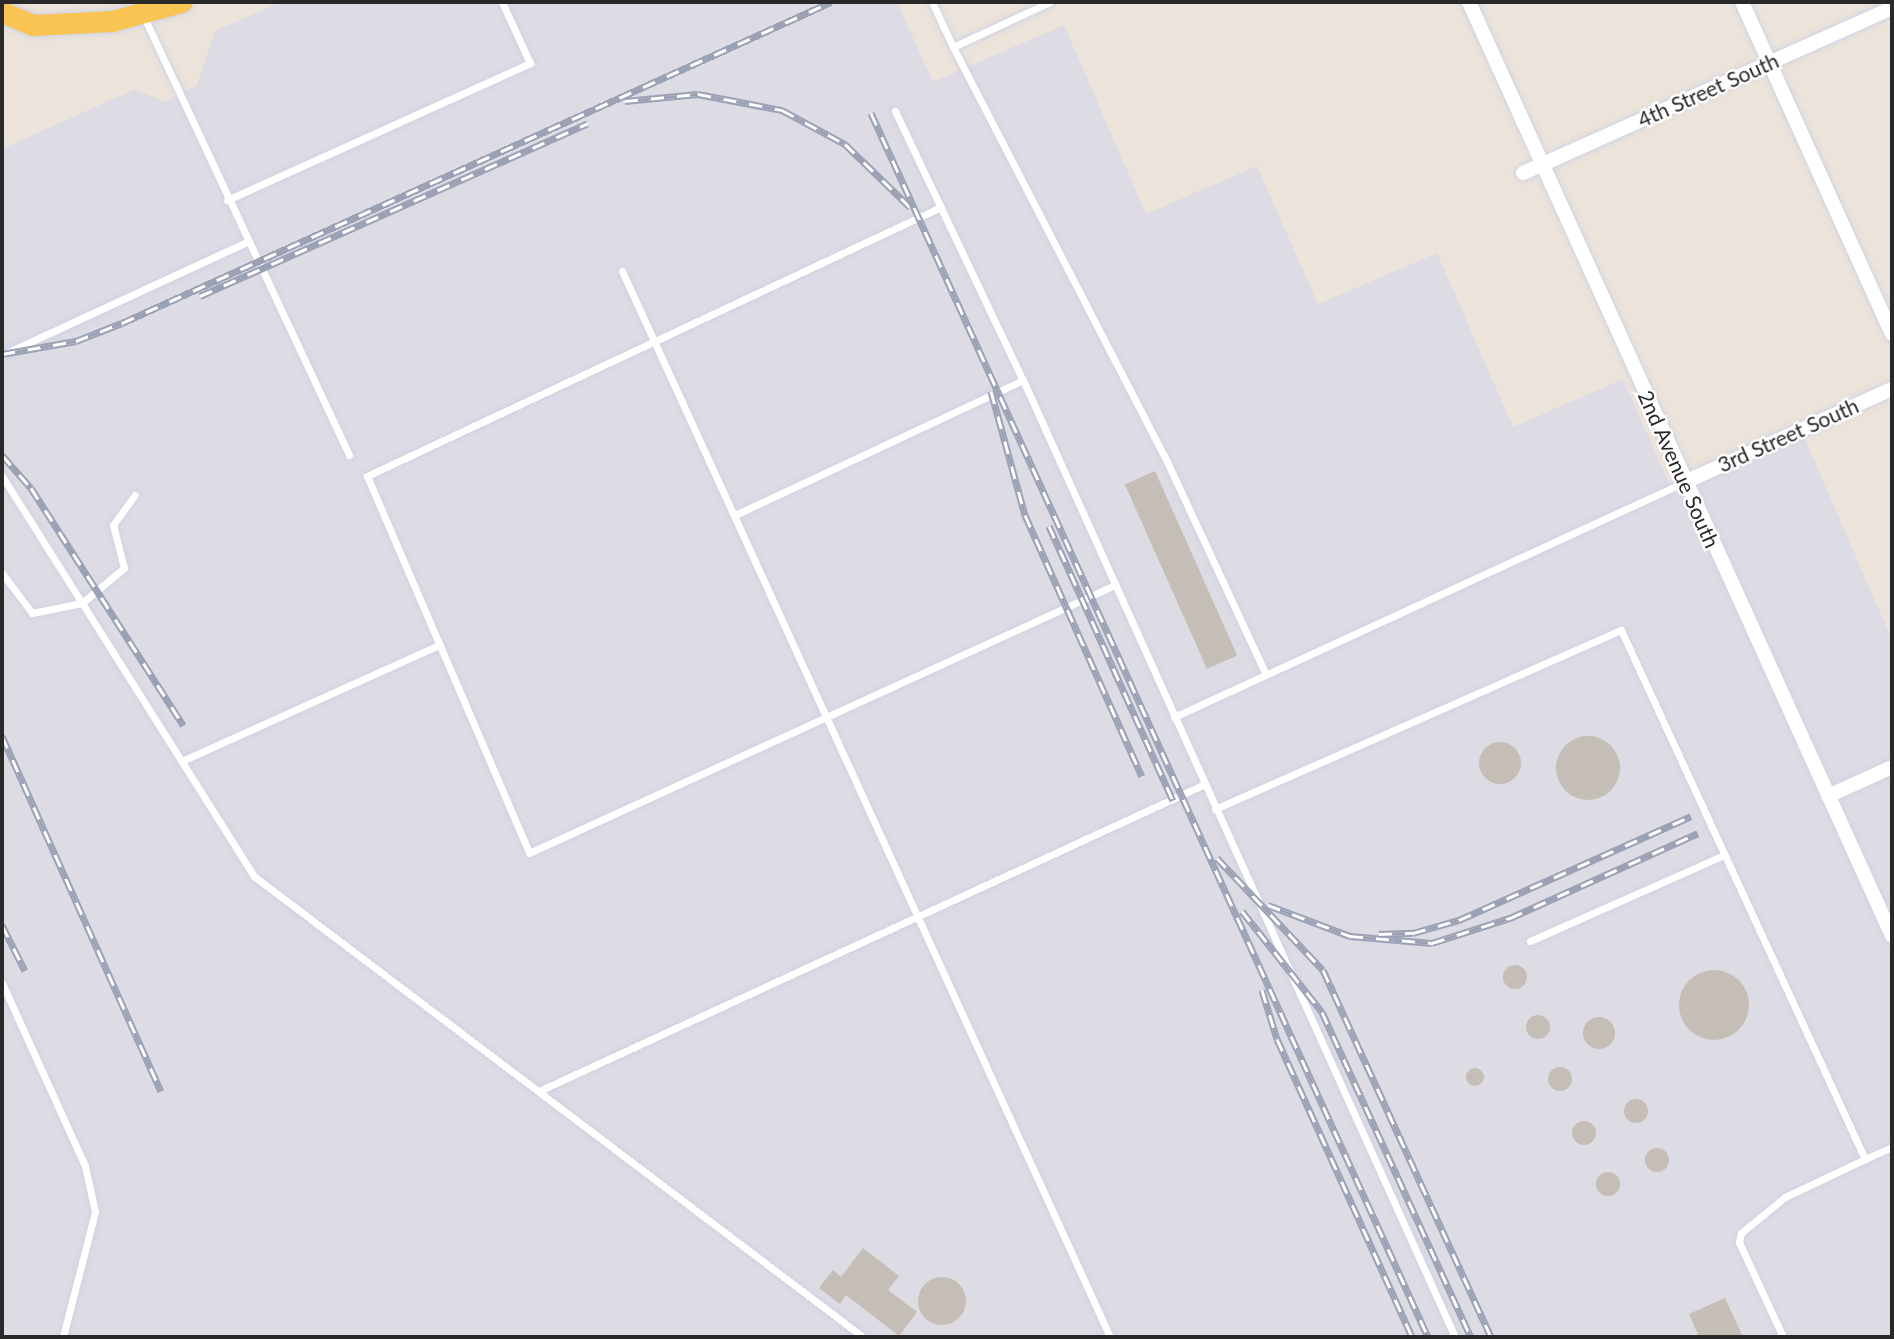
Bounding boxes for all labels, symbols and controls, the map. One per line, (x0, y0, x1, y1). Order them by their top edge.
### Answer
street label: 4th Street South (1634, 48, 1782, 132)
street label: 2nd Avenue South (1633, 386, 1725, 552)
street label: 3rd Street South (1714, 393, 1862, 477)

